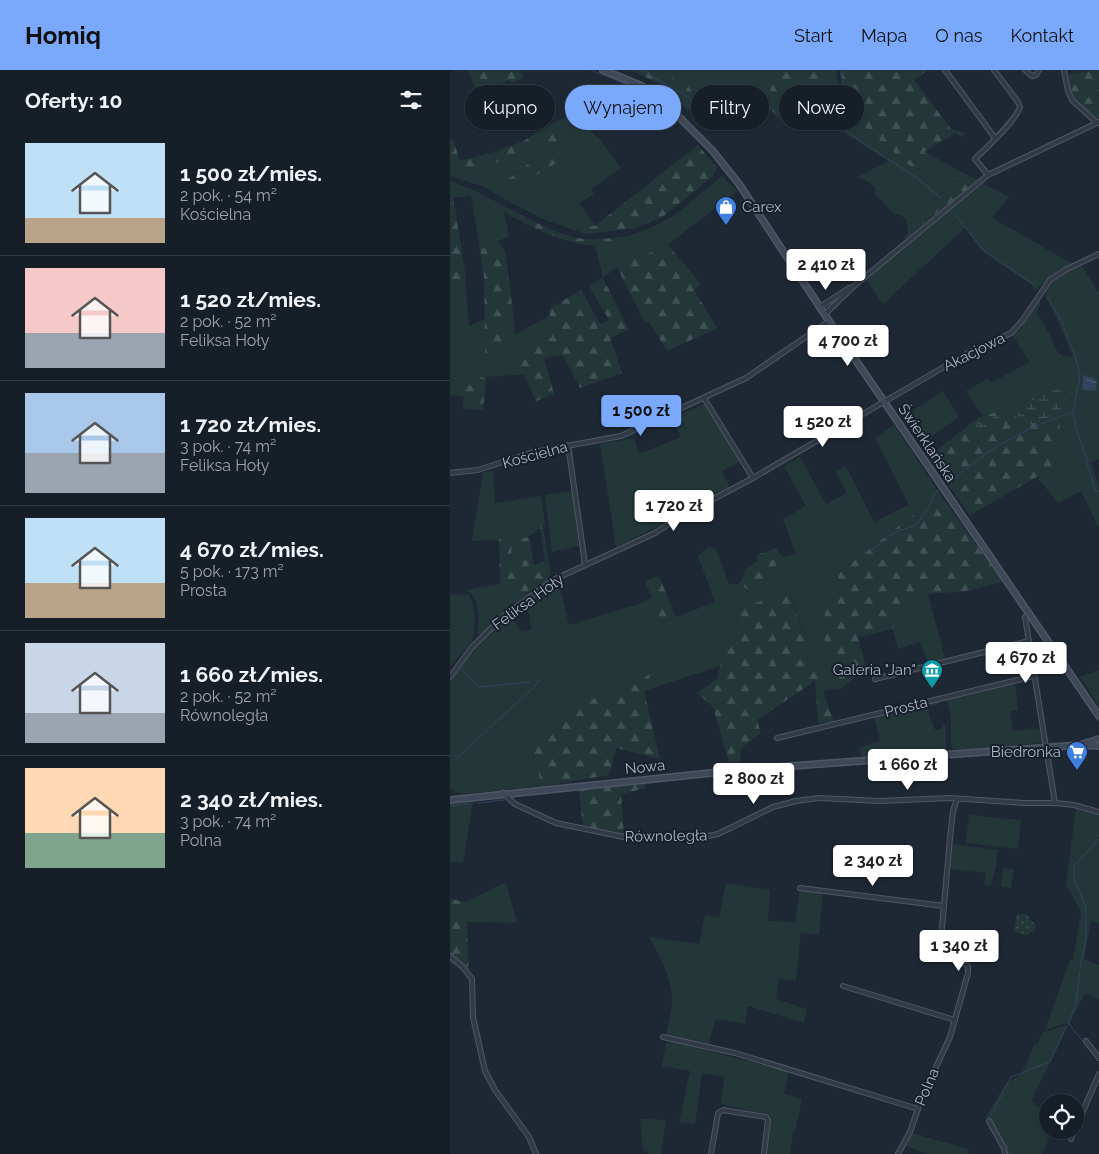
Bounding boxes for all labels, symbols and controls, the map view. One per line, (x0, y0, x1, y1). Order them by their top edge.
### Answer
text: Homiq (25, 21, 101, 50)
text: Start (794, 25, 833, 46)
text: Mapa (861, 25, 907, 46)
text: O nas (935, 25, 982, 46)
text: Kontakt (1010, 25, 1074, 46)
chip: Kupno (465, 85, 555, 130)
chip: Wynajem (565, 85, 681, 130)
chip: Filtry (691, 85, 769, 130)
chip: Nowe (779, 85, 864, 130)
icon: filters (397, 86, 425, 114)
text: Oferty: 10 (25, 88, 122, 113)
text: 1 500 zł/mies. (180, 161, 322, 186)
icon: home (65, 163, 125, 223)
text: 2 pok. · 54 m² (180, 186, 277, 205)
shop icon: Carex (714, 195, 738, 226)
place label: Carex (742, 198, 782, 216)
text: Kościelna (180, 205, 251, 224)
pin: 2 410 zł (774, 248, 878, 291)
text: 2 410 zł (798, 255, 854, 274)
text: 1 520 zł/mies. (180, 287, 321, 312)
icon: home (65, 288, 125, 348)
text: 2 pok. · 52 m² (180, 312, 277, 331)
pin: 4 700 zł (796, 324, 900, 367)
street label: Akacjowa (940, 329, 1008, 375)
text: Feliksa Hoły (180, 331, 269, 350)
text: 4 700 zł (819, 331, 877, 350)
pin: 1 500 zł (589, 394, 693, 437)
street label: Świerklańska (894, 400, 960, 486)
text: 1 500 zł (612, 401, 670, 420)
pin: 1 520 zł (771, 406, 875, 448)
text: 1 720 zł/mies. (180, 412, 321, 437)
text: 1 520 zł (795, 412, 851, 431)
icon: home (65, 413, 125, 473)
text: 3 pok. · 74 m² (180, 437, 276, 456)
street label: Kościelna (500, 438, 570, 472)
text: Feliksa Hoły (180, 456, 269, 475)
pin: 1 720 zł (622, 490, 726, 532)
text: 1 720 zł (646, 496, 702, 515)
text: 4 670 zł/mies. (180, 537, 324, 562)
icon: home (65, 538, 125, 598)
text: 5 pok. · 173 m² (180, 562, 284, 581)
street label: Feliksa Hoły (489, 570, 567, 634)
text: Prosta (180, 581, 227, 600)
pin: 4 670 zł (974, 642, 1078, 684)
text: 4 670 zł (997, 648, 1055, 667)
museum icon: Galeria "Jan" (920, 658, 944, 689)
place label: Galeria "Jan" (833, 661, 916, 679)
text: 1 660 zł/mies. (180, 662, 323, 687)
icon: home (65, 663, 125, 723)
text: 2 pok. · 52 m² (180, 687, 277, 706)
street label: Prosta (883, 693, 929, 721)
text: Równoległa (180, 706, 268, 725)
supermarket icon: Biedronka (1065, 740, 1089, 771)
place label: Biedronka (991, 743, 1061, 761)
pin: 1 660 zł (856, 748, 960, 791)
text: 1 660 zł (879, 755, 937, 774)
street label: Nowa (624, 756, 666, 778)
pin: 2 800 zł (702, 762, 806, 805)
text: 2 800 zł (724, 769, 784, 788)
text: 2 340 zł/mies. (180, 787, 323, 812)
icon: home (65, 788, 125, 848)
text: 3 pok. · 74 m² (180, 812, 276, 831)
street label: Równoległa (624, 826, 708, 846)
text: Polna (180, 831, 222, 850)
pin: 2 340 zł (821, 844, 925, 887)
text: 2 340 zł (844, 851, 902, 870)
pin: 1 340 zł (907, 930, 1011, 972)
text: 1 340 zł (931, 936, 987, 955)
street label: Polna (911, 1065, 943, 1109)
map controls (1039, 1094, 1084, 1139)
button: locate (1039, 1094, 1084, 1139)

